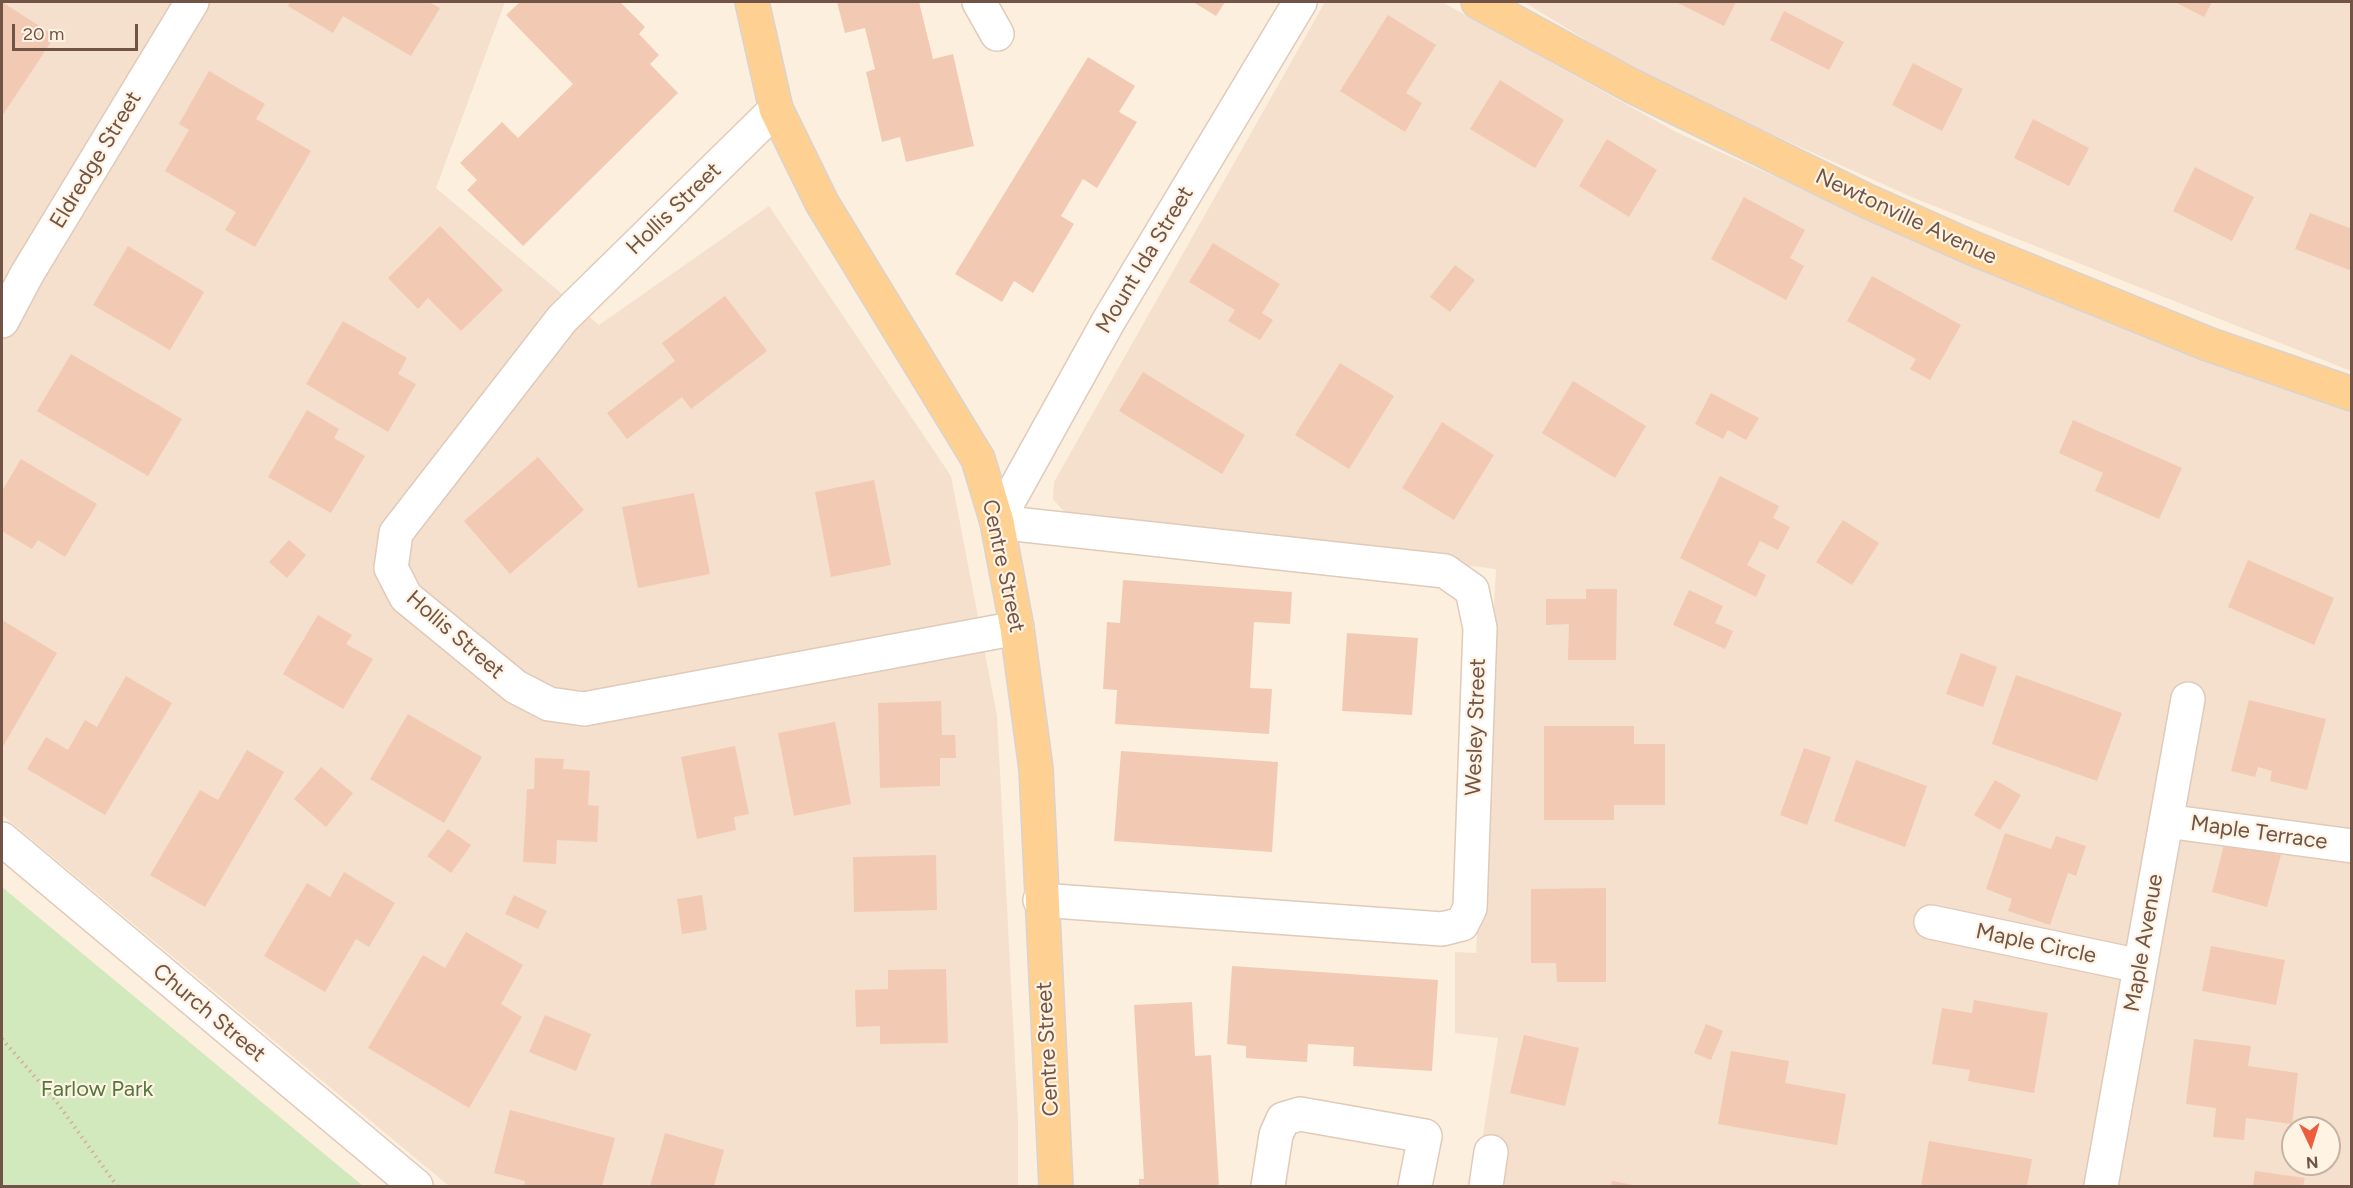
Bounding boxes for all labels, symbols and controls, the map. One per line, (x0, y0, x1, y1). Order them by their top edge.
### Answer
scale bar (15, 12, 141, 50)
text: 20 m (23, 23, 64, 45)
street label: Eldredge Street (45, 87, 147, 233)
street label: Hollis Street (621, 157, 727, 261)
street label: Newtonville Avenue (1811, 163, 2001, 271)
street label: Mount Ida Street (1091, 182, 1199, 338)
street label: Centre Street (976, 497, 1030, 635)
street label: Hollis Street (401, 585, 509, 685)
street label: Wesley Street (1460, 658, 1492, 796)
street label: Maple Terrace (2189, 810, 2329, 856)
street label: Maple Avenue (2119, 872, 2169, 1014)
street label: Maple Circle (1973, 918, 2099, 970)
street label: Church Street (147, 958, 271, 1068)
street label: Centre Street (1031, 981, 1065, 1117)
park label: Farlow Park (41, 1077, 153, 1103)
north arrow (2281, 1116, 2341, 1176)
text: N (2305, 1153, 2319, 1172)

